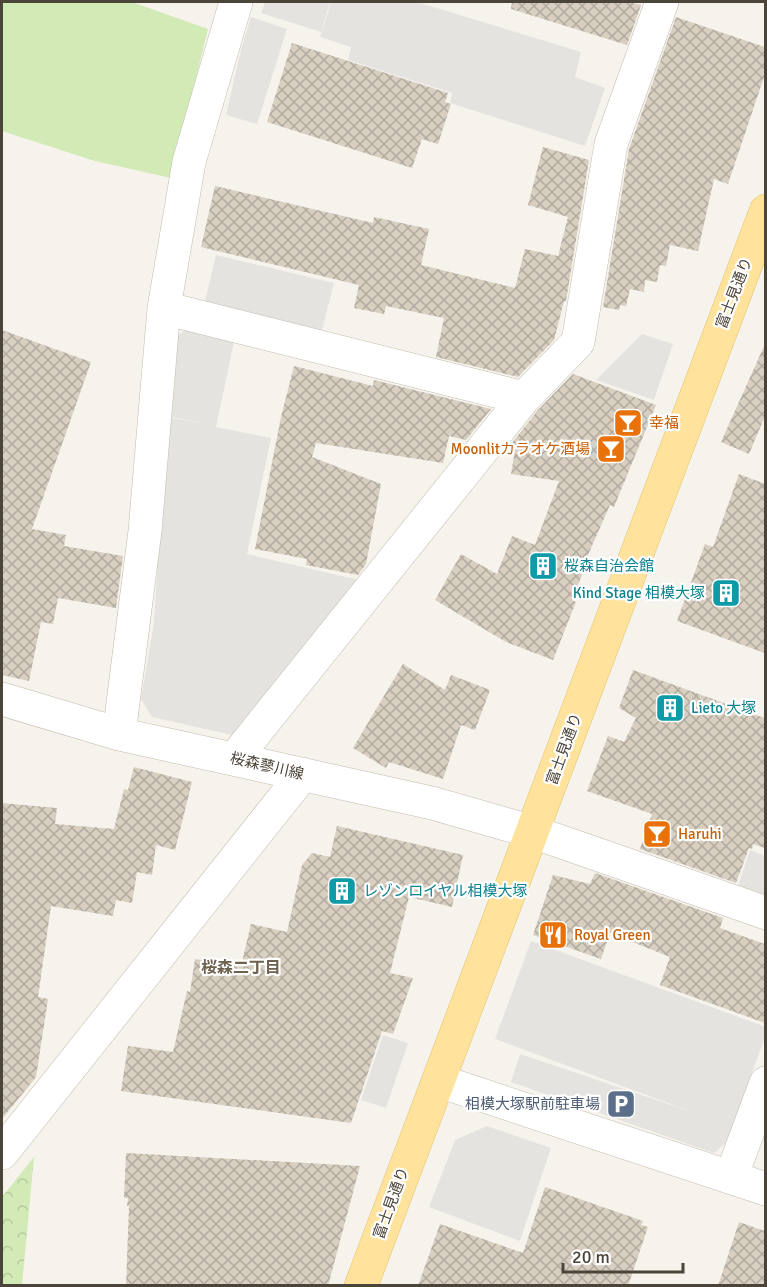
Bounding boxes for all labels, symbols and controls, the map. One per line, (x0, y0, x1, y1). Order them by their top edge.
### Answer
street label: 富士見通り (712, 255, 756, 331)
bar icon: 幸福 (612, 407, 644, 439)
place label: 幸福 (649, 414, 679, 432)
bar icon: Moonlitカラオケ酒場 (595, 433, 627, 465)
place label: Moonlitカラオケ酒場 (451, 440, 590, 458)
building icon: 桜森自治会館 (527, 550, 559, 582)
place label: 桜森自治会館 (564, 557, 654, 575)
building icon: Kind Stage 相模大塚 (710, 577, 742, 609)
place label: Kind Stage 相模大塚 (573, 584, 705, 602)
building icon: Lieto 大塚 (654, 692, 686, 724)
place label: Lieto 大塚 (691, 699, 756, 717)
street label: 富士見通り (543, 711, 585, 787)
street label: 桜森蓼川線 (228, 749, 306, 783)
bar icon: Haruhi (641, 818, 673, 850)
place label: Haruhi (678, 825, 722, 843)
building icon: レゾンロイヤル相模大塚 (326, 875, 358, 907)
place label: レゾンロイヤル相模大塚 (363, 882, 528, 900)
restaurant icon: Royal Green (537, 919, 569, 951)
place label: Royal Green (574, 926, 651, 944)
district label: 桜森二丁目 (201, 958, 281, 978)
parking icon: 相模大塚駅前駐車場 (605, 1088, 637, 1120)
place label: 相模大塚駅前駐車場 (465, 1095, 600, 1113)
street label: 富士見通り (370, 1165, 412, 1241)
scale bar (563, 1236, 683, 1274)
text: 20 m (572, 1246, 610, 1268)

